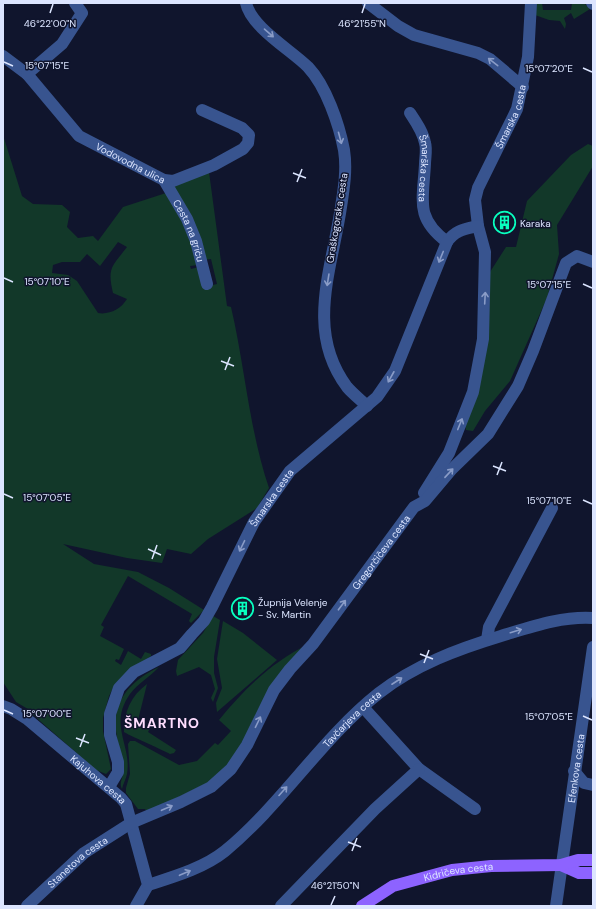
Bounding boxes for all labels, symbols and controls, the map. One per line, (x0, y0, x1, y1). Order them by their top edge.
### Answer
text: 46°22'00"N (24, 17, 76, 30)
text: 46°21'55"N (338, 17, 386, 30)
one-way arrow (264, 29, 274, 38)
one-way arrow (488, 58, 499, 67)
text: 15°07'15"E (25, 59, 69, 72)
text: 15°07'20"E (525, 62, 573, 75)
street label: Šmarska cesta (492, 84, 528, 151)
one-way arrow (337, 131, 345, 144)
street label: Šmarška cesta (416, 133, 433, 202)
street label: Vodovodna ulica (94, 139, 168, 186)
street label: Graškogorska cesta (323, 172, 351, 264)
street label: Cesta na griču (170, 197, 208, 264)
building icon: Karaka (492, 210, 518, 236)
place label: Karaka (520, 217, 551, 230)
one-way arrow (437, 251, 444, 263)
one-way arrow (324, 273, 332, 286)
text: 15°07'10"E (24, 275, 70, 288)
text: 15°07'15"E (527, 278, 571, 291)
one-way arrow (481, 292, 489, 305)
one-way arrow (387, 371, 395, 383)
one-way arrow (456, 419, 464, 431)
street label: Šmarska cesta (246, 466, 296, 528)
one-way arrow (445, 467, 454, 478)
text: 15°07'05"E (23, 491, 71, 504)
text: 15°07'10"E (526, 494, 572, 507)
street label: Gregorčičeva cesta (349, 512, 413, 592)
one-way arrow (238, 540, 245, 552)
building icon: Župnija Velenje - Sv. Martin (229, 595, 255, 621)
place label: Župnija Velenje - Sv. Martin (258, 596, 328, 621)
one-way arrow (338, 600, 346, 611)
one-way arrow (509, 627, 522, 634)
one-way arrow (391, 677, 402, 685)
street label: Tavčarjeva cesta (320, 687, 384, 750)
text: 15°07'00"E (23, 707, 72, 720)
text: 15°07'05"E (525, 710, 573, 723)
district label: ŠMARTNO (124, 714, 200, 732)
one-way arrow (255, 716, 262, 728)
street label: Efenkova cesta (564, 733, 587, 804)
street label: Kajuhova cesta (68, 752, 130, 806)
one-way arrow (279, 785, 288, 796)
one-way arrow (161, 804, 173, 811)
street label: Stanetova cesta (44, 833, 110, 891)
street label: Kidričeva cesta (422, 859, 494, 884)
one-way arrow (178, 868, 190, 876)
text: 46°21'50"N (311, 879, 359, 892)

